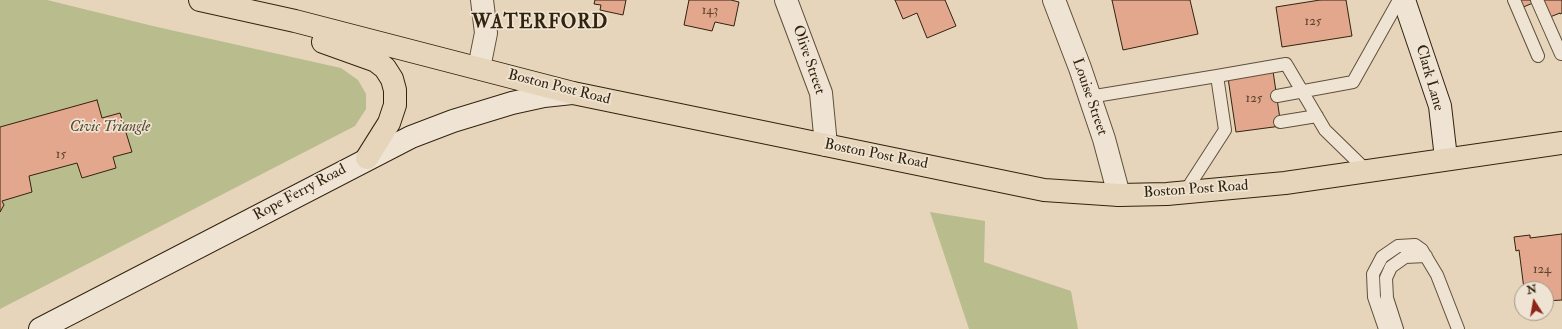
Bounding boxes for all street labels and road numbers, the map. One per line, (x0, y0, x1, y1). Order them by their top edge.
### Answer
street label: Olive Street (788, 23, 828, 97)
street label: Clark Lane (1411, 43, 1447, 113)
street label: Louise Street (1067, 56, 1111, 138)
street label: Boston Post Road (506, 67, 612, 109)
street label: Boston Post Road (823, 136, 929, 174)
street label: Rope Ferry Road (251, 161, 349, 225)
street label: Boston Post Road (1143, 177, 1249, 203)

